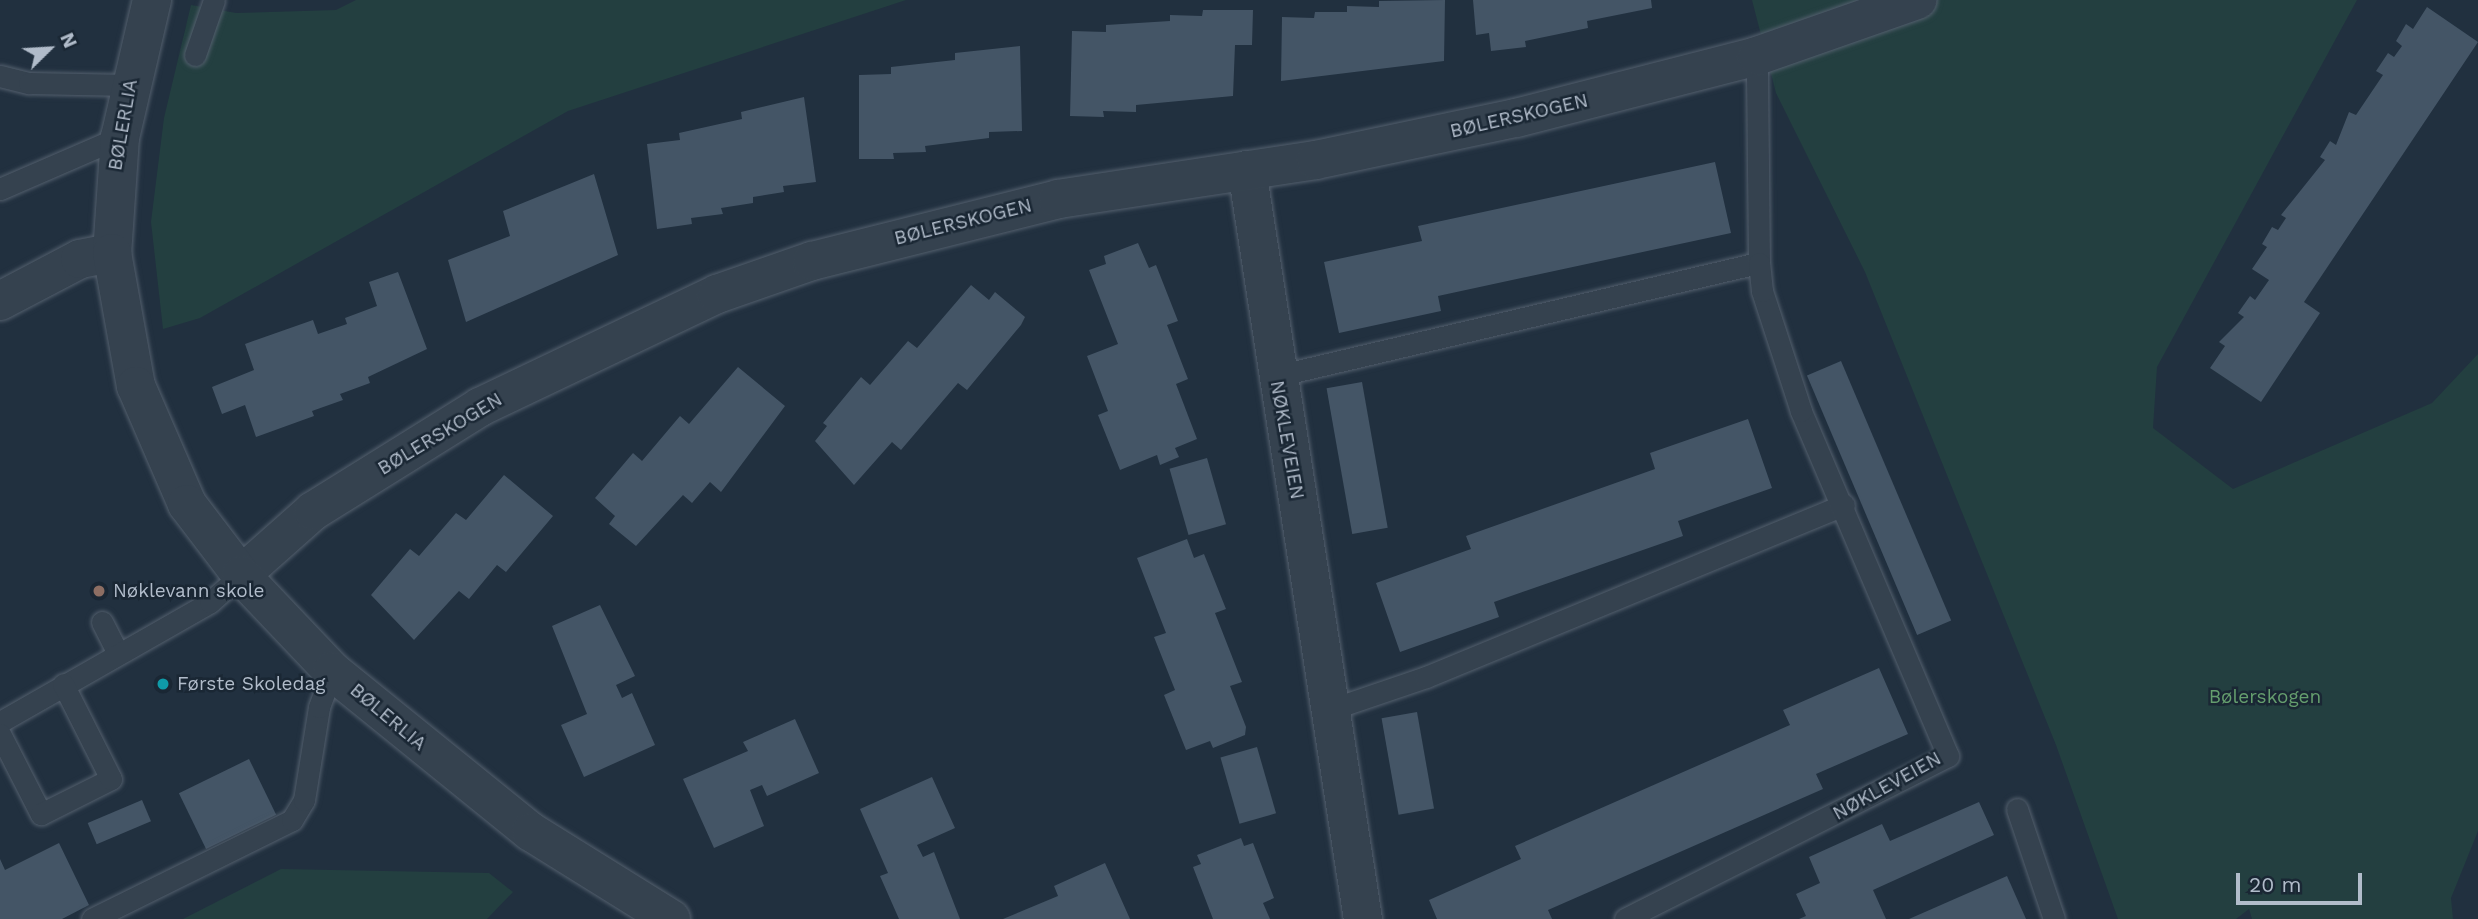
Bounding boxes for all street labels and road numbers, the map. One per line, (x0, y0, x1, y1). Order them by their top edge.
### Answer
street label: BØLERLIA (104, 78, 142, 172)
street label: BØLERSKOGEN (1448, 89, 1590, 143)
street label: BØLERSKOGEN (892, 194, 1034, 250)
street label: NØKLEVEIEN (1265, 379, 1309, 501)
street label: BØLERSKOGEN (374, 388, 506, 480)
street label: BØLERLIA (345, 679, 431, 755)
street label: NØKLEVEIEN (1829, 747, 1945, 825)

